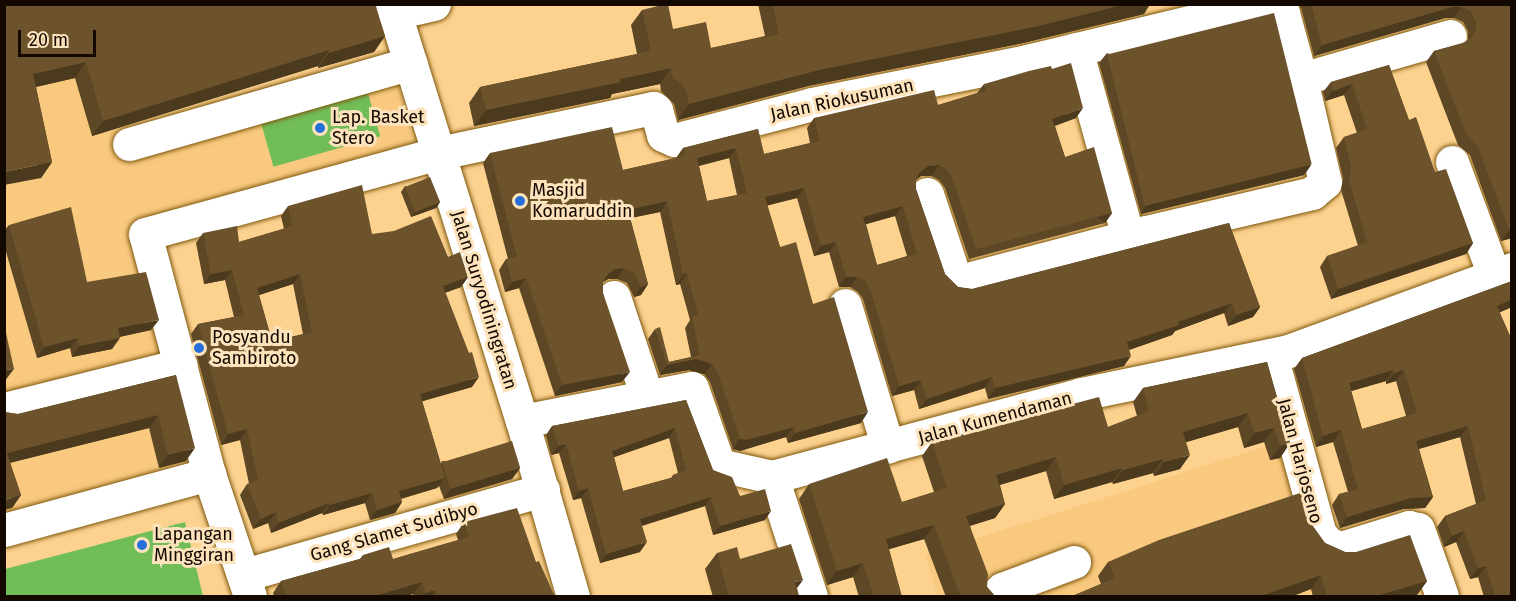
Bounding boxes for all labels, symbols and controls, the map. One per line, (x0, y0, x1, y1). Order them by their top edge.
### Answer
scale bar (21, 18, 99, 56)
text: 20 m (29, 29, 68, 51)
street label: Jalan Riokusuman (768, 74, 916, 126)
place label: Lap. Basket Stero (332, 107, 425, 150)
marker: Lap. Basket Stero (313, 121, 327, 135)
place label: Masjid Komaruddin (532, 180, 633, 222)
marker: Masjid Komaruddin (513, 194, 527, 208)
street label: Jalan Suryodiningratan (446, 208, 522, 392)
place label: Posyandu Sambiroto (212, 327, 296, 370)
marker: Posyandu Sambiroto (190, 339, 208, 357)
street label: Jalan Kumendaman (916, 387, 1074, 449)
street label: Jalan Harjoseno (1273, 396, 1327, 526)
street label: Gang Slamet Sudibyo (308, 498, 480, 566)
place label: Lapangan Minggiran (154, 524, 234, 566)
marker: Lapangan Minggiran (135, 538, 149, 552)

